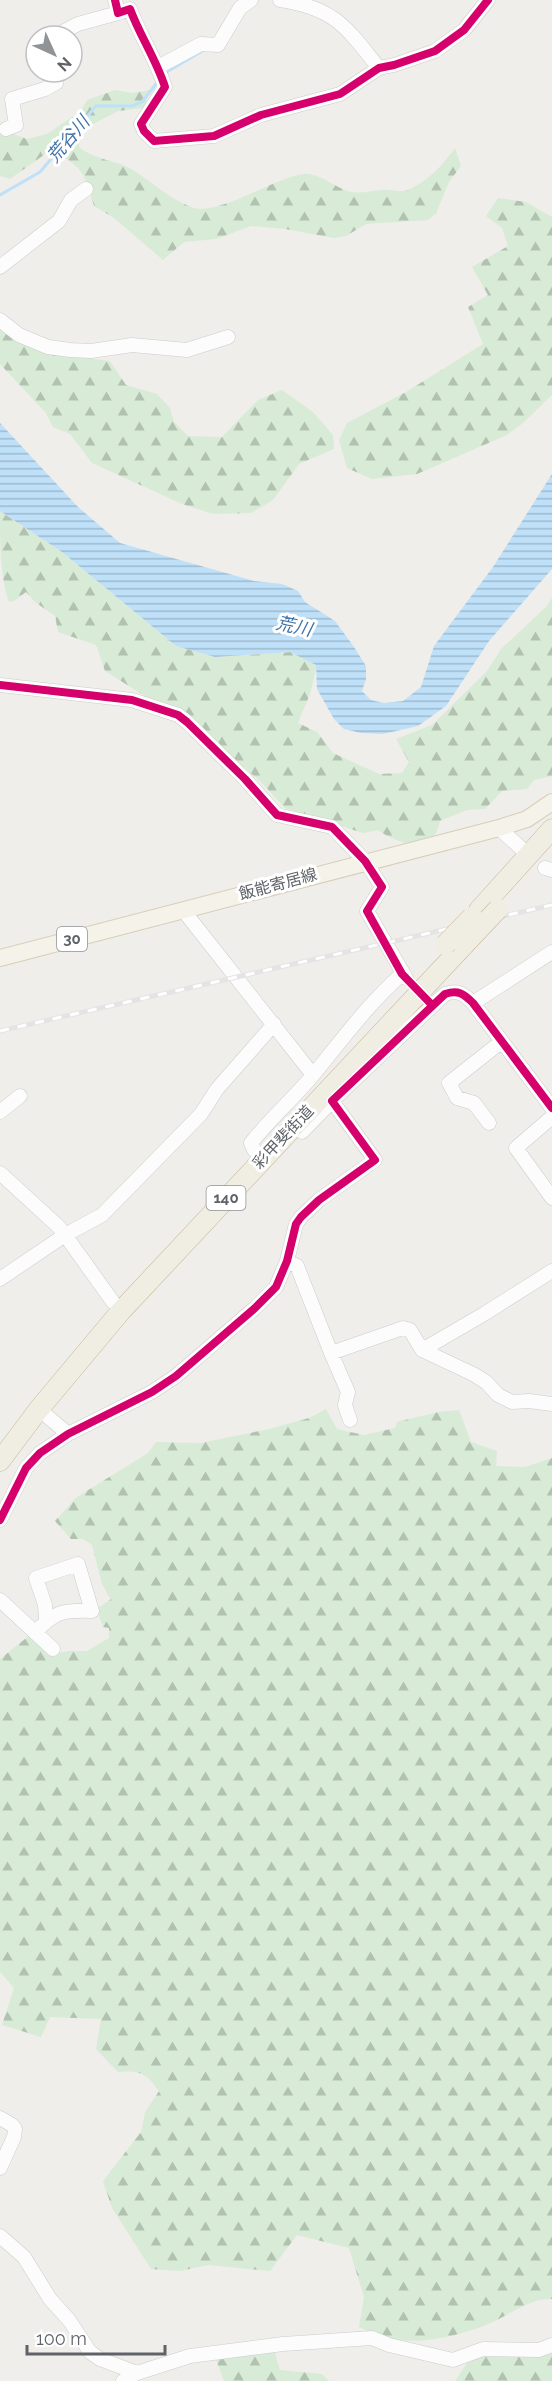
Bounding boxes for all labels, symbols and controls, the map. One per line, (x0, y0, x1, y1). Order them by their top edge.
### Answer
north arrow (24, 24, 84, 84)
text: N (53, 53, 75, 75)
water label: 荒谷川 (43, 110, 95, 166)
water label: 荒川 (274, 612, 316, 640)
street label: 飯能寄居線 (237, 864, 319, 904)
road number: 30 (57, 927, 87, 951)
street label: 彩甲斐街道 (249, 1101, 317, 1173)
road number: 140 (206, 1186, 246, 1210)
scale bar (27, 2318, 165, 2356)
text: 100 m (36, 2328, 87, 2349)

